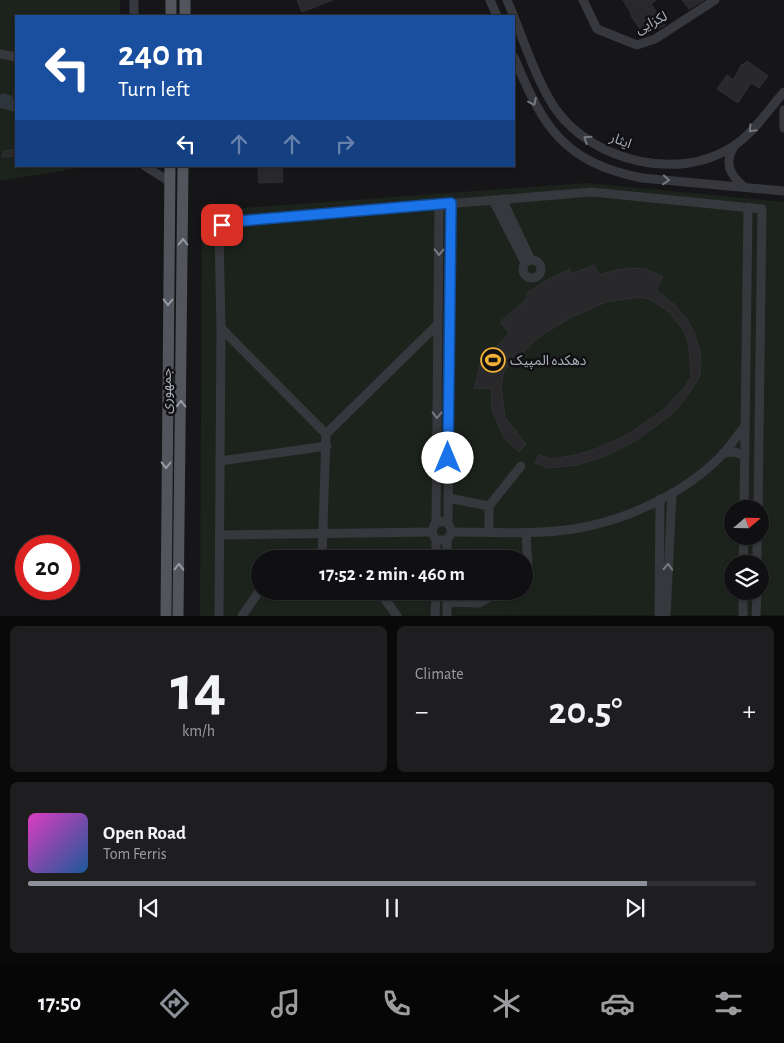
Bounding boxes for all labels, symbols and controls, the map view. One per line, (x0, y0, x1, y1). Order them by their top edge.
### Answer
street label: لکزایی (633, 9, 670, 37)
icon: left (35, 35, 100, 100)
text: 240 m (118, 37, 204, 72)
text: Turn left (118, 78, 190, 100)
one-way arrow (527, 97, 537, 106)
one-way arrow (749, 123, 758, 132)
icon: left (172, 130, 200, 158)
icon: ahead (225, 130, 253, 158)
icon: ahead (278, 130, 306, 158)
icon: right (331, 130, 359, 158)
street label: ایثار (607, 130, 633, 152)
one-way arrow (583, 136, 593, 145)
one-way arrow (662, 174, 670, 185)
pin (201, 204, 243, 246)
icon: arrive (208, 211, 236, 239)
one-way arrow (178, 238, 188, 246)
one-way arrow (434, 249, 444, 257)
one-way arrow (163, 299, 173, 307)
sports icon: دهکده المپیک (480, 347, 506, 373)
place label: دهکده المپیک (510, 354, 587, 370)
street label: جمهوری (160, 368, 175, 414)
one-way arrow (176, 400, 186, 408)
one-way arrow (432, 412, 442, 419)
position arrow (421, 431, 473, 483)
one-way arrow (161, 462, 171, 469)
north arrow (724, 500, 769, 545)
map controls (724, 500, 769, 600)
speed limit sign: 20 (15, 535, 80, 600)
button: layers (724, 555, 769, 600)
one-way arrow (174, 563, 184, 570)
one-way arrow (663, 563, 673, 570)
text: 17:52 · 2 min · 460 m (319, 565, 465, 584)
text: 14 (170, 657, 227, 722)
text: Climate (415, 666, 464, 682)
text: 20.5° (549, 693, 622, 731)
text: − (415, 698, 428, 726)
text: + (743, 698, 756, 726)
text: km/h (182, 723, 215, 739)
text: Open Road (103, 824, 186, 843)
text: Tom Ferris (103, 846, 167, 862)
icon: previous (135, 894, 163, 922)
icon: pause (378, 894, 406, 922)
icon: next (621, 894, 649, 922)
icon: directions (157, 986, 192, 1021)
icon: music (268, 986, 303, 1021)
icon: phone (379, 986, 414, 1021)
icon: climate (489, 986, 524, 1021)
icon: car (600, 986, 635, 1021)
icon: filters (711, 986, 746, 1021)
text: 17:50 (38, 992, 81, 1014)

